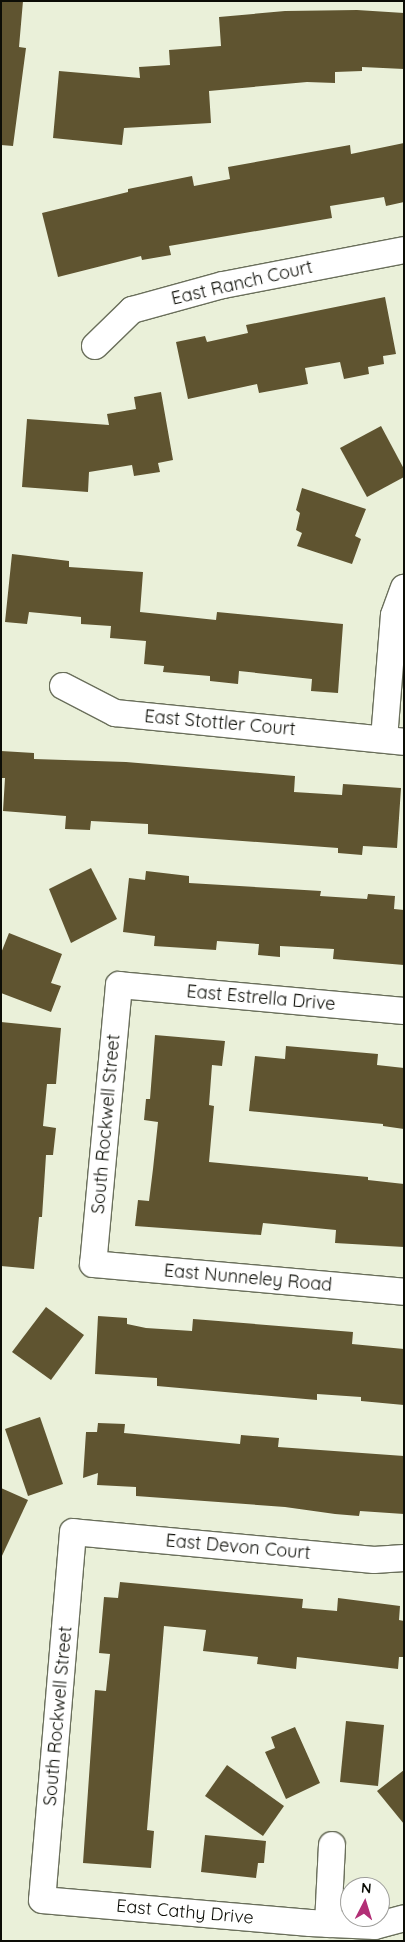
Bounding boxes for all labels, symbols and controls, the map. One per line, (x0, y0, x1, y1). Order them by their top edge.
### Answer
street label: East Ranch Court (169, 256, 315, 310)
street label: East Stottler Court (144, 706, 296, 740)
street label: East Estrella Drive (186, 981, 336, 1015)
street label: South Rockwell Street (87, 1033, 125, 1215)
street label: East Nunneley Road (163, 1260, 333, 1296)
street label: East Devon Court (165, 1530, 311, 1564)
street label: South Rockwell Street (39, 1625, 77, 1807)
north arrow (340, 1877, 390, 1927)
text: N (360, 1879, 372, 1897)
street label: East Cathy Drive (115, 1895, 255, 1929)

